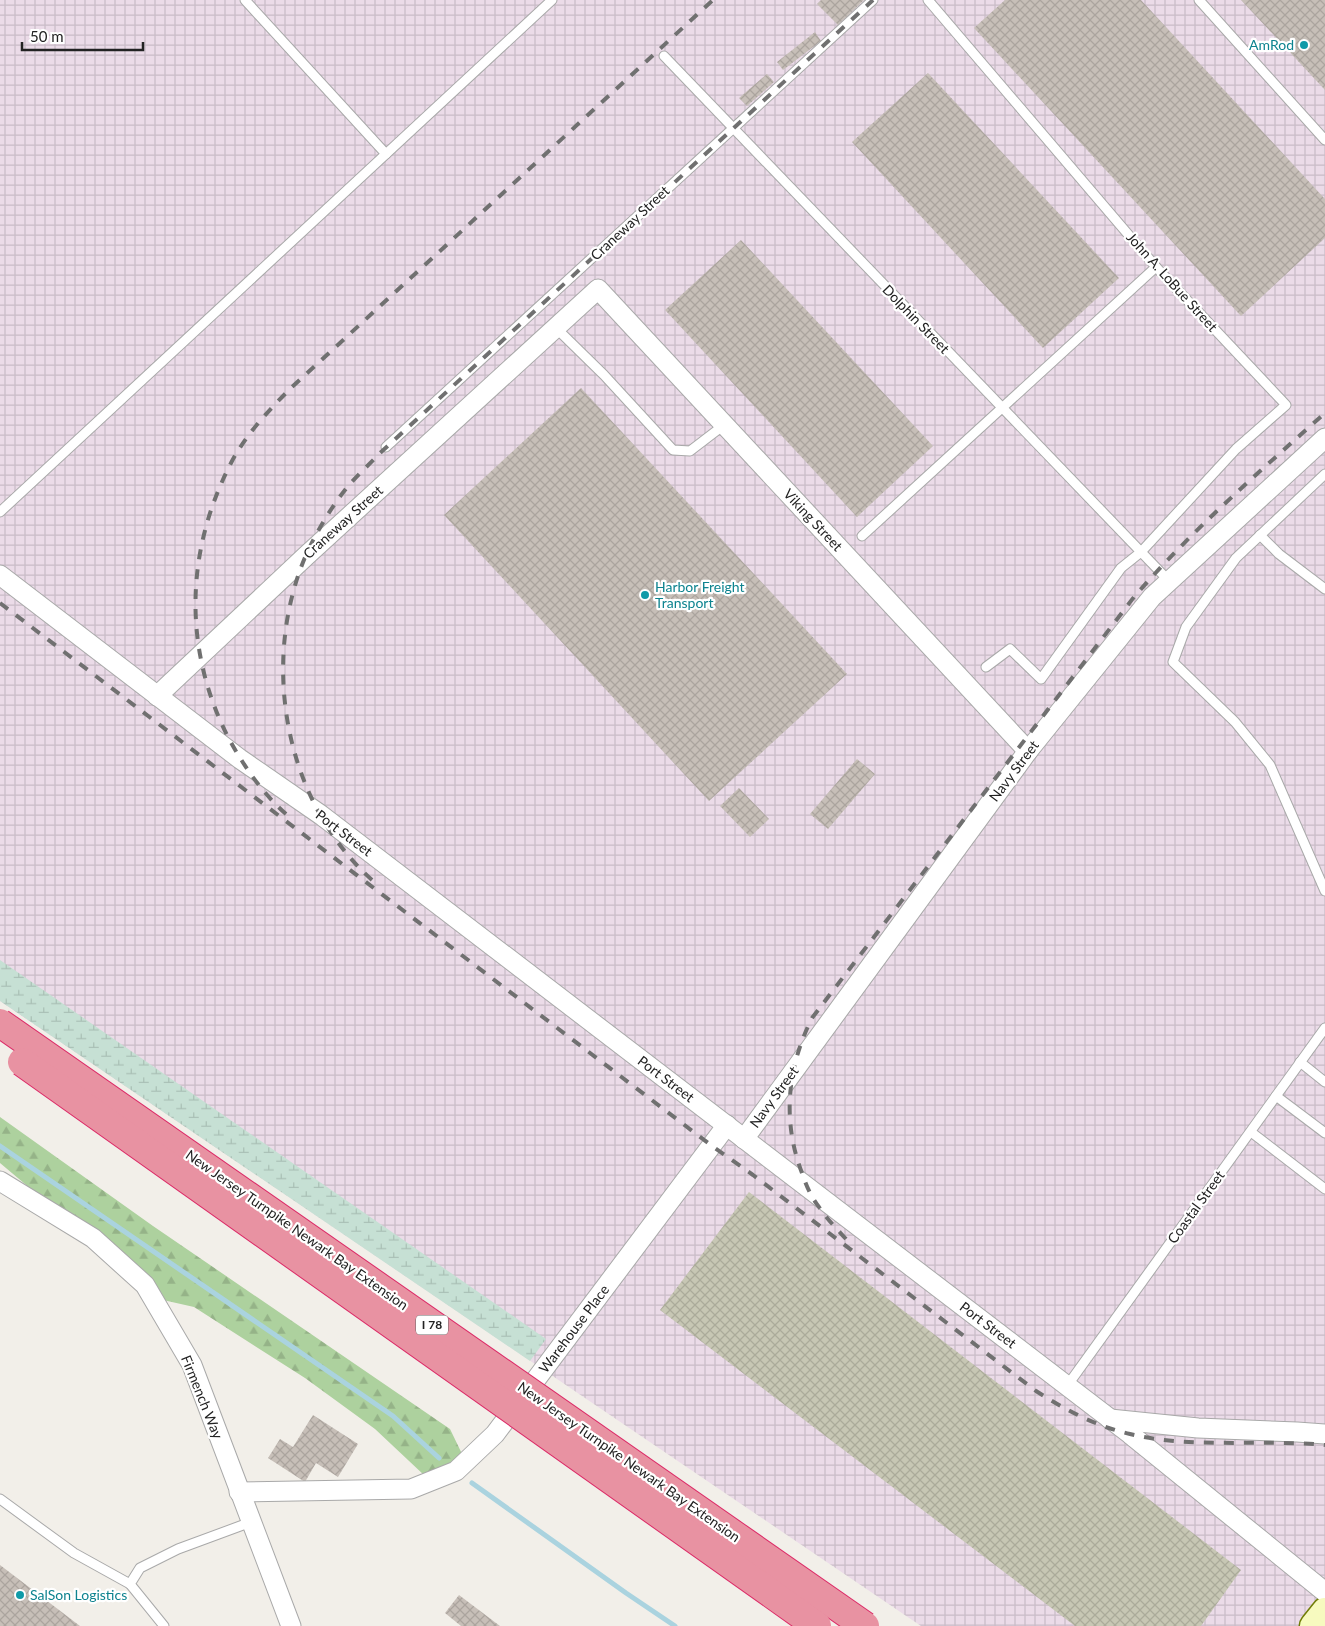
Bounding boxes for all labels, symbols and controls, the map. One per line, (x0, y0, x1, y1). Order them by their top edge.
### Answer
scale bar (22, 20, 144, 52)
text: 50 m (30, 27, 64, 45)
place label: AmRod (1249, 36, 1294, 53)
marker: AmRod (1298, 39, 1310, 51)
street label: Craneway Street (587, 182, 673, 263)
street label: John A. LoBue Street (1123, 229, 1221, 335)
street label: Dolphin Street (879, 281, 953, 357)
street label: Craneway Street (299, 481, 386, 562)
street label: Viking Street (780, 485, 846, 554)
place label: Harbor Freight Transport (655, 578, 745, 611)
marker: Harbor Freight Transport (639, 589, 651, 601)
street label: Navy Street (985, 737, 1042, 805)
street label: Port Street (313, 806, 376, 859)
street label: Port Street (635, 1052, 698, 1105)
street label: Navy Street (746, 1063, 802, 1131)
street label: New Jersey Turnpike Newark Bay Extension (183, 1146, 412, 1313)
street label: Coastal Street (1163, 1167, 1228, 1246)
street label: Warehouse Place (535, 1281, 612, 1376)
street label: Port Street (957, 1298, 1020, 1351)
road number: I 78 (416, 1316, 448, 1334)
street label: Firmench Way (178, 1353, 227, 1442)
street label: New Jersey Turnpike Newark Bay Extension (515, 1378, 744, 1545)
place label: SalSon Logistics (30, 1586, 127, 1603)
marker: SalSon Logistics (14, 1589, 26, 1601)

